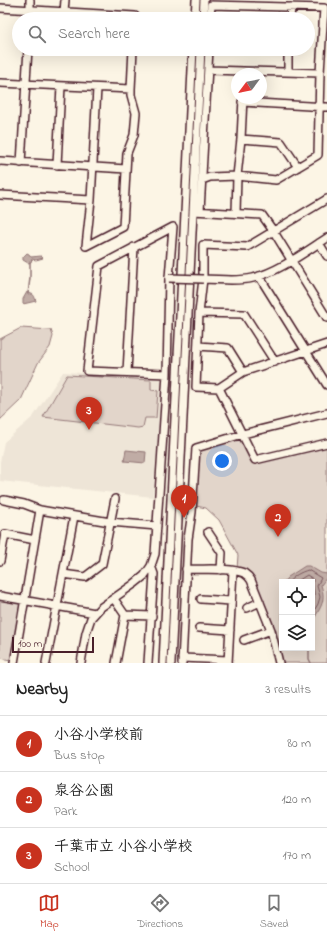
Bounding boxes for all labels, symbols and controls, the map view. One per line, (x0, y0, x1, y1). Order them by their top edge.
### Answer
search box (12, 12, 315, 56)
icon: search (26, 23, 48, 45)
text: Search here (58, 23, 130, 45)
north arrow (231, 68, 267, 104)
pin: 3 (76, 397, 102, 430)
your location (212, 451, 232, 471)
pin: 1 (171, 485, 197, 518)
pin: 2 (265, 504, 291, 537)
map controls (279, 579, 315, 651)
button: locate (279, 579, 315, 615)
button: layers (279, 615, 315, 651)
scale bar (12, 635, 94, 654)
text: 100 m (18, 636, 42, 652)
text: Nearby (16, 677, 68, 702)
text: 3 results (265, 680, 311, 699)
text: 小谷小学校前 (54, 724, 144, 746)
text: 1 (27, 734, 31, 753)
text: 80 m (287, 734, 311, 753)
text: Bus stop (54, 746, 105, 765)
text: 泉谷公園 (54, 780, 114, 802)
text: 2 (26, 790, 32, 809)
text: 120 m (281, 790, 311, 809)
text: Park (54, 802, 78, 821)
text: 千葉市立 小谷小学校 (54, 836, 193, 858)
text: 3 (26, 846, 32, 865)
text: 170 m (283, 846, 311, 865)
text: School (54, 858, 90, 877)
tab: Map (38, 892, 60, 932)
tab: Directions (137, 892, 183, 932)
tab: Saved (260, 892, 289, 932)

